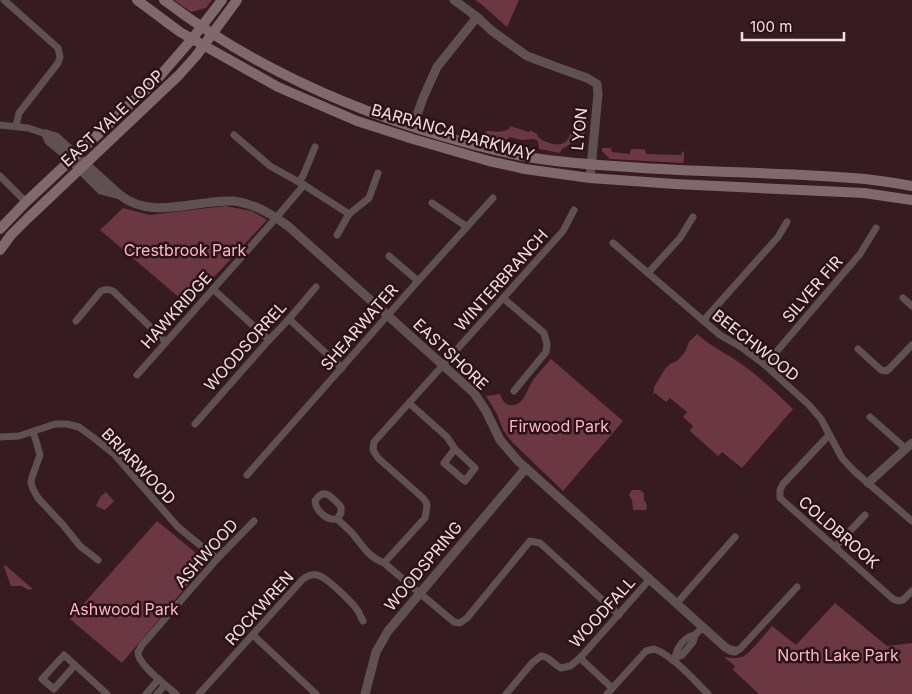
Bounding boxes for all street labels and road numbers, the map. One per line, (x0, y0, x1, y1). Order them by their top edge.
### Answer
street label: EAST YALE LOOP (57, 65, 167, 171)
street label: BARRANCA PARKWAY (369, 99, 537, 165)
street label: LYON (567, 107, 591, 151)
street label: WINTERBRANCH (450, 225, 552, 335)
street label: SILVER FIR (778, 251, 846, 327)
street label: HAWKRIDGE (136, 268, 216, 352)
street label: SHEARWATER (316, 280, 402, 374)
street label: WOODSORREL (200, 297, 290, 395)
street label: BEECHWOOD (708, 305, 804, 385)
street label: EASTSHORE (409, 314, 493, 394)
street label: BRIARWOOD (98, 424, 180, 508)
street label: COLDBROOK (795, 491, 884, 573)
street label: ASHWOOD (170, 515, 242, 591)
street label: WOODSPRING (380, 517, 466, 615)
street label: ROCKWREN (221, 567, 297, 649)
street label: WOODFALL (565, 572, 639, 652)

